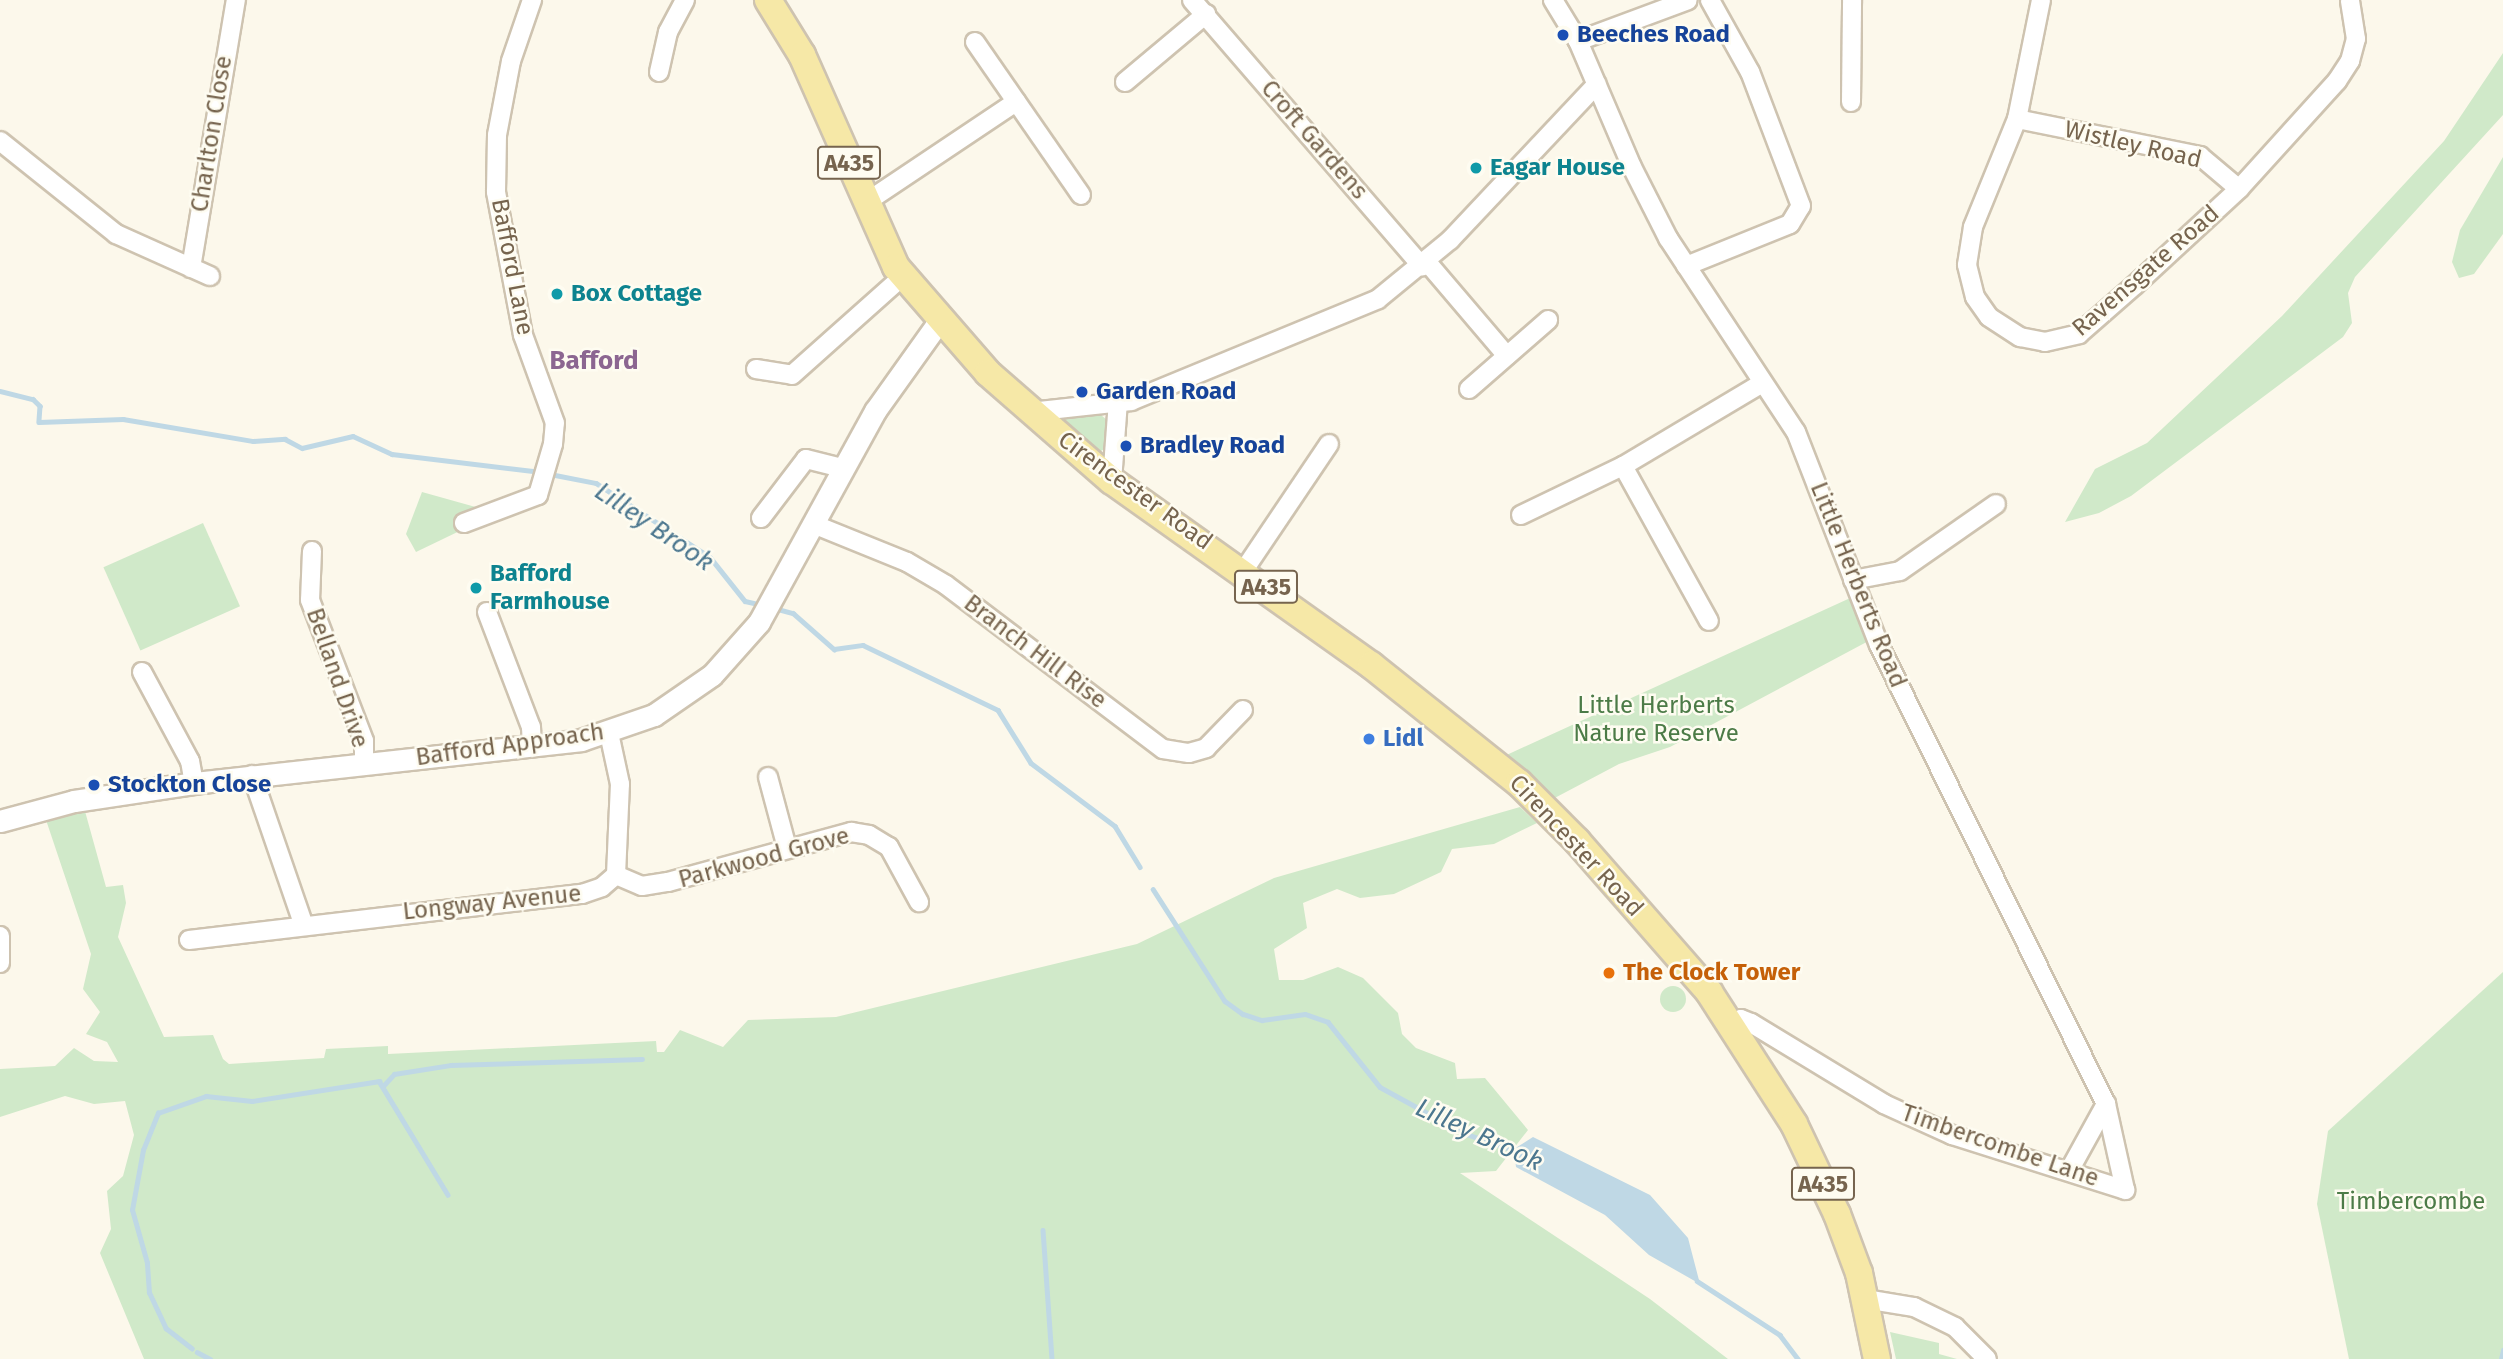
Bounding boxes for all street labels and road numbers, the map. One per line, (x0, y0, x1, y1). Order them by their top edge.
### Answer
street label: Charlton Close (185, 54, 239, 214)
street label: Croft Gardens (1255, 75, 1373, 205)
street label: Wistley Road (2062, 115, 2204, 175)
road number: A435 (816, 144, 882, 182)
street label: Bafford Lane (485, 196, 539, 338)
street label: Ravensgate Road (2067, 199, 2225, 343)
street label: Cirencester Road (1052, 425, 1218, 557)
street label: Little Herberts Road (1804, 478, 1912, 692)
road number: A435 (1233, 568, 1299, 607)
street label: Branch Hill Rise (958, 589, 1112, 715)
street label: Belland Drive (300, 604, 374, 752)
street label: Bafford Approach (414, 718, 606, 772)
street label: Cirencester Road (1503, 769, 1649, 923)
street label: Parkwood Grove (675, 821, 853, 895)
street label: Longway Avenue (401, 879, 583, 927)
street label: Timbercombe Lane (1898, 1099, 2102, 1193)
road number: A435 (1790, 1164, 1856, 1204)

